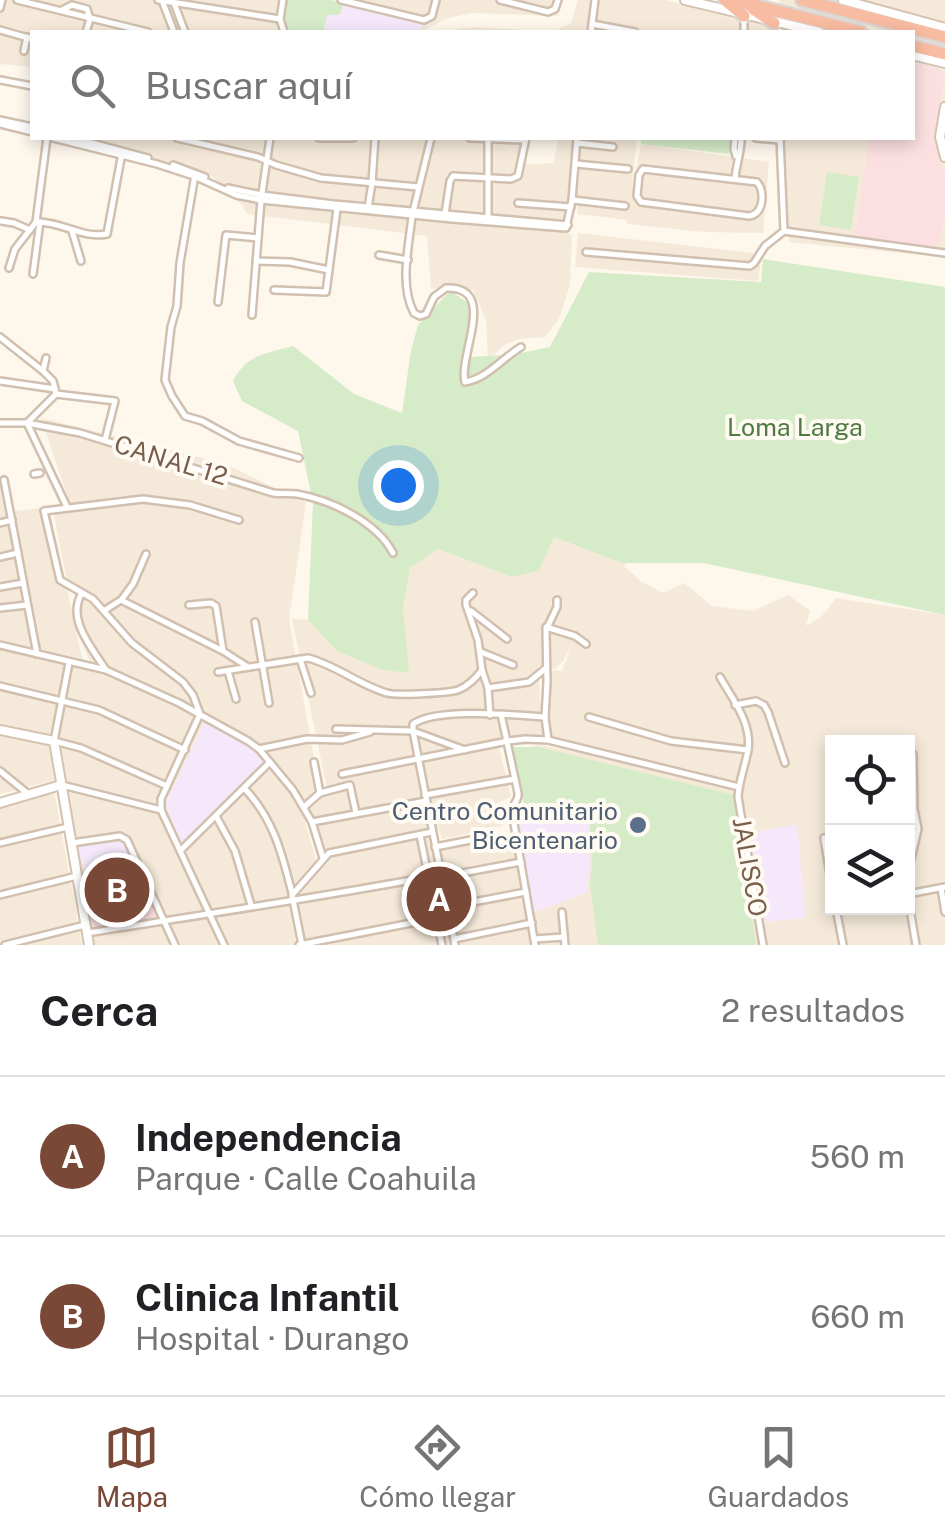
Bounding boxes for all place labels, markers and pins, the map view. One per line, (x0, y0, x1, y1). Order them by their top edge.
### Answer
place label: Centro Comunitario Bicentenario (392, 796, 618, 855)
marker: Centro Comunitario Bicentenario (627, 814, 649, 836)
pin: B (84, 852, 150, 928)
pin: A (406, 862, 472, 936)

